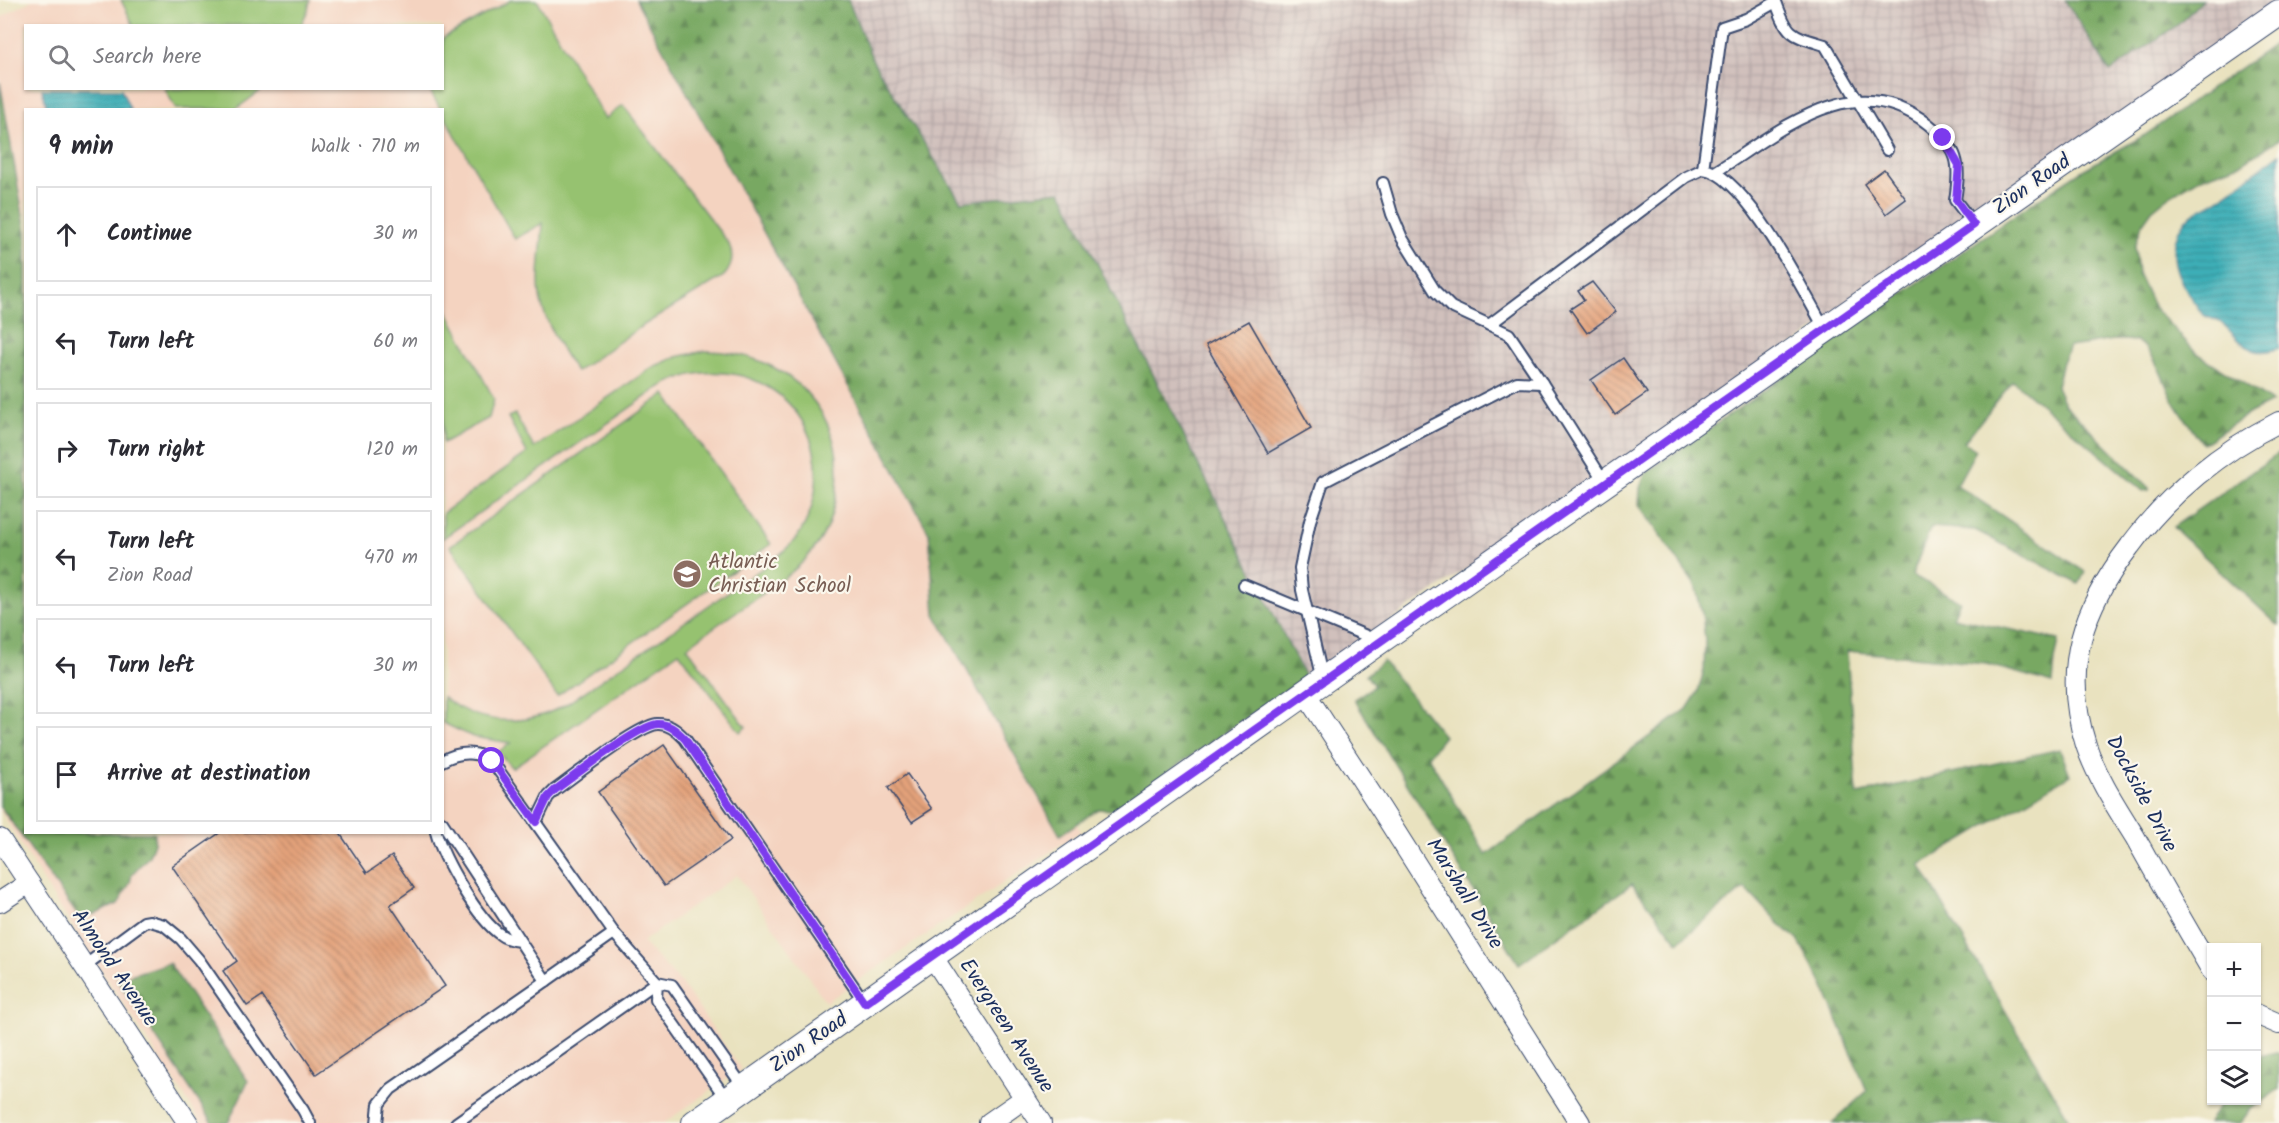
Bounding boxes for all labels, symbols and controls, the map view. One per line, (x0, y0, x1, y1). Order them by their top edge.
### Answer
search box (24, 24, 444, 90)
text: Search here (93, 40, 201, 75)
icon: search (45, 41, 78, 74)
route end (1929, 124, 1955, 150)
text: 9 min (48, 126, 114, 168)
text: Walk · 710 m (310, 131, 420, 163)
street label: Zion Road (1986, 146, 2078, 224)
text: Continue (107, 217, 192, 252)
icon: ahead (50, 218, 83, 251)
text: 30 m (373, 218, 418, 250)
text: Turn left (107, 325, 194, 360)
icon: left (50, 326, 83, 359)
text: 60 m (373, 326, 418, 358)
text: Turn right (107, 433, 205, 468)
icon: right (50, 434, 83, 467)
text: 120 m (366, 434, 418, 466)
text: Turn left (107, 525, 194, 560)
icon: left (50, 542, 83, 575)
text: 470 m (364, 542, 418, 574)
place label: Atlantic Christian School (708, 546, 851, 603)
school or university icon: Atlantic Christian School (671, 558, 703, 590)
text: Zion Road (107, 560, 192, 592)
text: Turn left (107, 649, 194, 684)
icon: left (50, 650, 83, 683)
text: 30 m (373, 650, 418, 682)
street label: Dockside Drive (2096, 730, 2186, 859)
route start (478, 747, 504, 773)
text: Arrive at destination (107, 757, 310, 792)
icon: arrive (50, 758, 83, 791)
street label: Marshall Drive (1417, 832, 1512, 957)
street label: Almond Avenue (62, 902, 166, 1034)
map controls (2207, 943, 2261, 1105)
button: + (2207, 943, 2261, 997)
street label: Evergreen Avenue (950, 952, 1062, 1100)
button: − (2207, 997, 2261, 1051)
street label: Zion Road (763, 1004, 855, 1082)
button: layers (2207, 1051, 2261, 1105)

